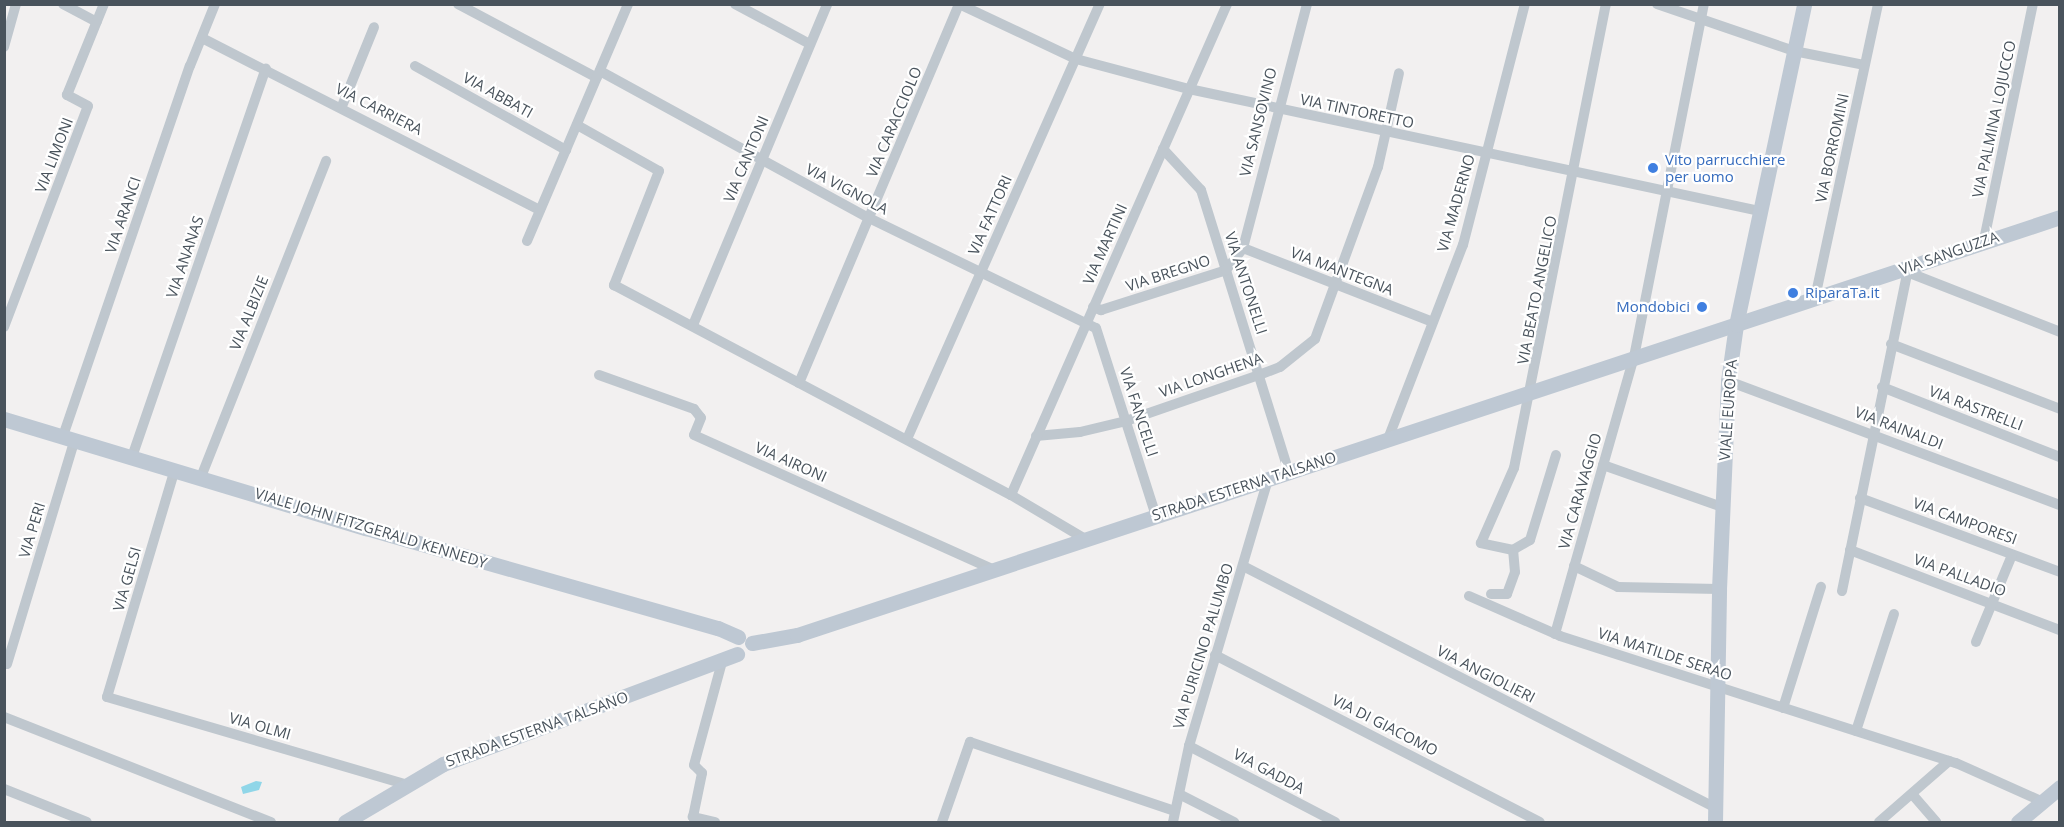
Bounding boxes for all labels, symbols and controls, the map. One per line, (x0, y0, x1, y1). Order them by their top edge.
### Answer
street label: VIA PALMINA LOJUCCO (1969, 39, 2019, 199)
street label: VIA CARACCIOLO (863, 64, 925, 180)
street label: VIA SANSOVINO (1236, 66, 1280, 178)
street label: VIA ABBATI (460, 68, 536, 122)
street label: VIA CARRIERA (332, 79, 426, 139)
street label: VIA TINTORETTO (1298, 90, 1416, 132)
street label: VIA BORROMINI (1812, 92, 1852, 204)
street label: VIA CANTONI (720, 113, 772, 205)
street label: VIA LIMONI (31, 115, 77, 195)
place label: Vito parrucchiere per uomo (1665, 150, 1785, 185)
street label: VIA MADERNO (1433, 152, 1479, 254)
street label: VIA VIGNOLA (803, 160, 891, 218)
marker: Vito parrucchiere per uomo (1646, 161, 1660, 175)
street label: VIA FATTORI (964, 172, 1016, 258)
street label: VIA ARANCI (102, 174, 144, 256)
street label: VIA MARTINI (1079, 201, 1131, 287)
street label: VIA ANANAS (163, 214, 207, 300)
street label: VIA BEATO ANGELICO (1514, 214, 1560, 366)
street label: VIA SANGUZZA (1897, 228, 2001, 278)
street label: VIA ANTONELLI (1221, 229, 1271, 337)
street label: VIA MANTEGNA (1288, 243, 1396, 299)
street label: VIA BREGNO (1124, 251, 1212, 295)
street label: VIA ALBIZIE (226, 273, 272, 353)
place label: RiparaTa.it (1805, 284, 1880, 302)
marker: RiparaTa.it (1786, 286, 1800, 300)
place label: Mondobici (1616, 298, 1690, 316)
marker: Mondobici (1695, 300, 1709, 314)
street label: VIA LONGHENA (1157, 349, 1265, 401)
street label: VIALE EUROPA (1715, 359, 1741, 461)
street label: VIA FANCELLI (1116, 365, 1162, 459)
street label: VIA RASTRELLI (1926, 382, 2026, 434)
street label: VIA RAINALDI (1852, 403, 1946, 453)
street label: VIA CARAVAGGIO (1555, 431, 1605, 551)
street label: VIA AIRONI (752, 438, 830, 486)
street label: STRADA ESTERNA TALSANO (1150, 448, 1338, 524)
street label: VIALE JOHN FITZGERALD KENNEDY (253, 484, 489, 572)
street label: VIA CAMPORESI (1910, 494, 2020, 548)
street label: VIA PERI (15, 500, 49, 560)
street label: VIA GELSI (109, 545, 145, 613)
street label: VIA PALLADIO (1911, 550, 2009, 600)
street label: VIA PURICINO PALUMBO (1169, 561, 1237, 731)
street label: VIA MATILDE SERAO (1596, 624, 1734, 684)
street label: VIA ANGIOLIERI (1434, 641, 1538, 707)
street label: STRADA ESTERNA TALSANO (443, 688, 631, 770)
street label: VIA DI GIACOMO (1329, 691, 1441, 759)
street label: VIA OLMI (227, 709, 293, 743)
street label: VIA GADDA (1230, 745, 1308, 797)

